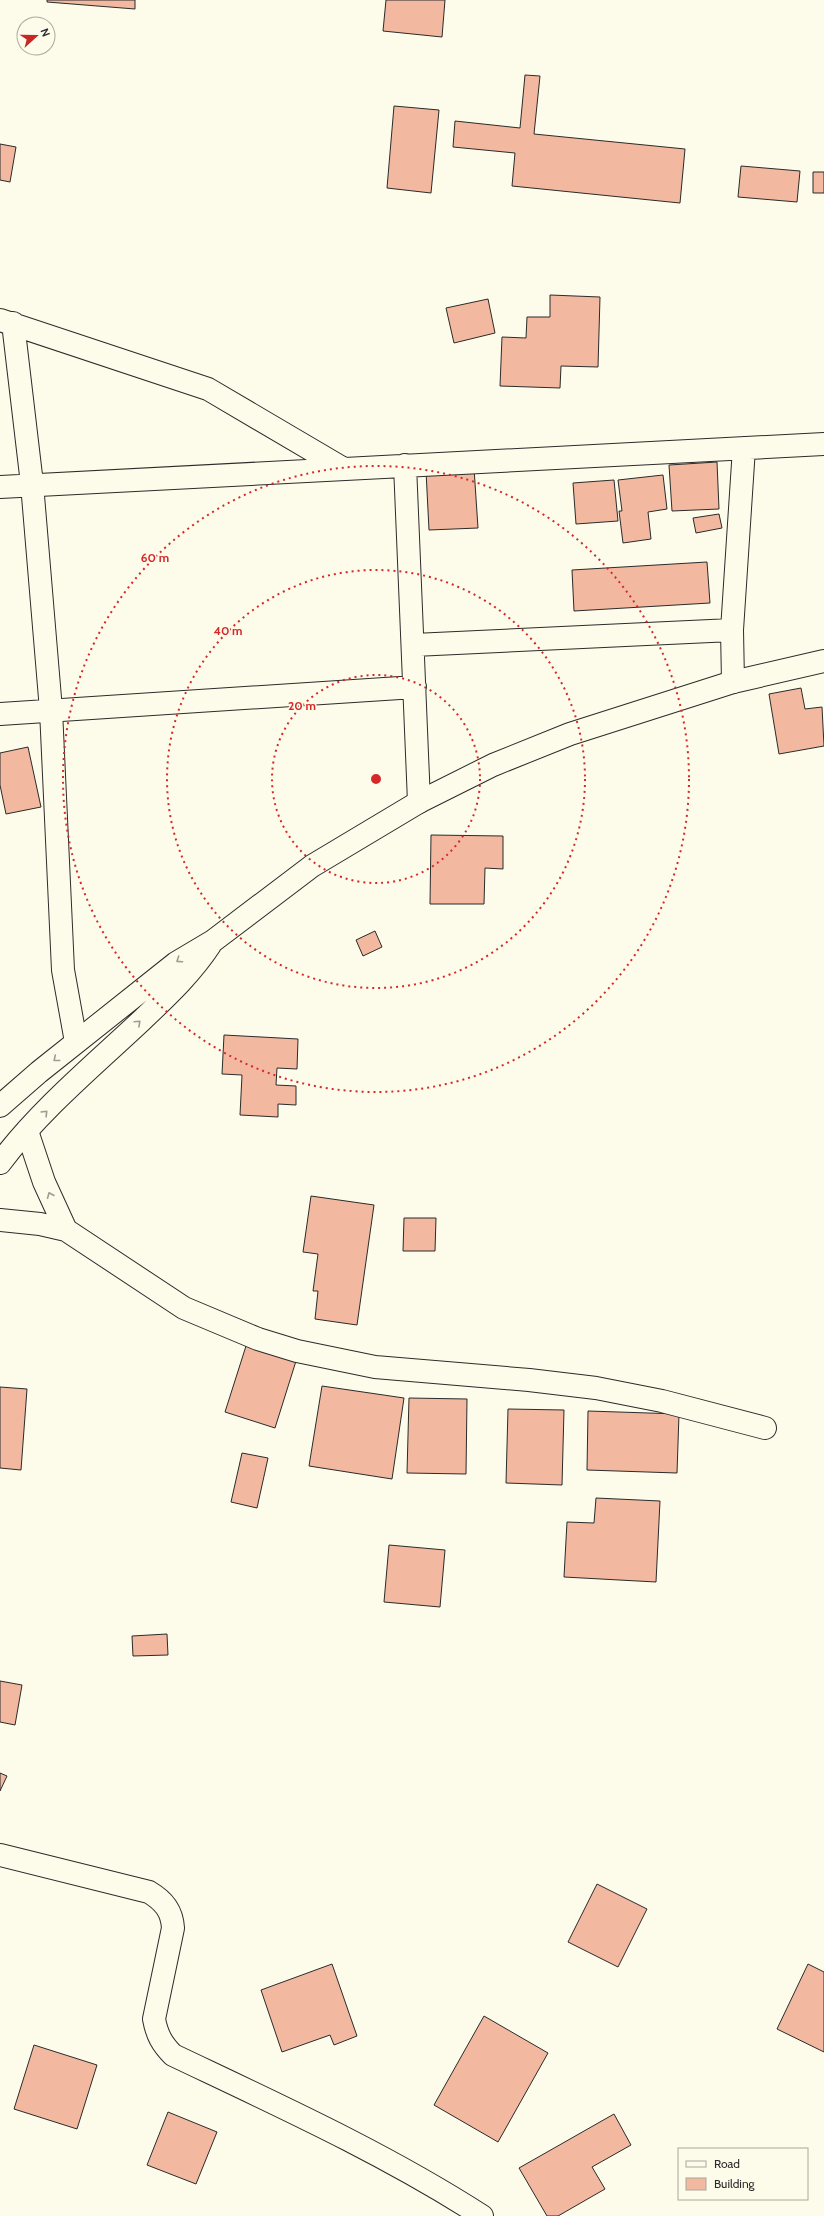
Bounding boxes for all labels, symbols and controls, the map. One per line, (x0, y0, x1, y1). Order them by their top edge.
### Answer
north arrow (16, 16, 56, 56)
text: N (37, 26, 53, 39)
text: 60 m (141, 550, 169, 565)
text: 40 m (213, 623, 243, 638)
text: 20 m (288, 698, 316, 713)
centre of rings (369, 772, 383, 786)
one-way arrow (176, 955, 183, 963)
one-way arrow (133, 1020, 141, 1028)
one-way arrow (53, 1054, 60, 1061)
one-way arrow (40, 1110, 47, 1118)
one-way arrow (46, 1192, 54, 1199)
legend (678, 2148, 808, 2200)
text: Road (714, 2156, 740, 2171)
text: Building (714, 2176, 756, 2191)

